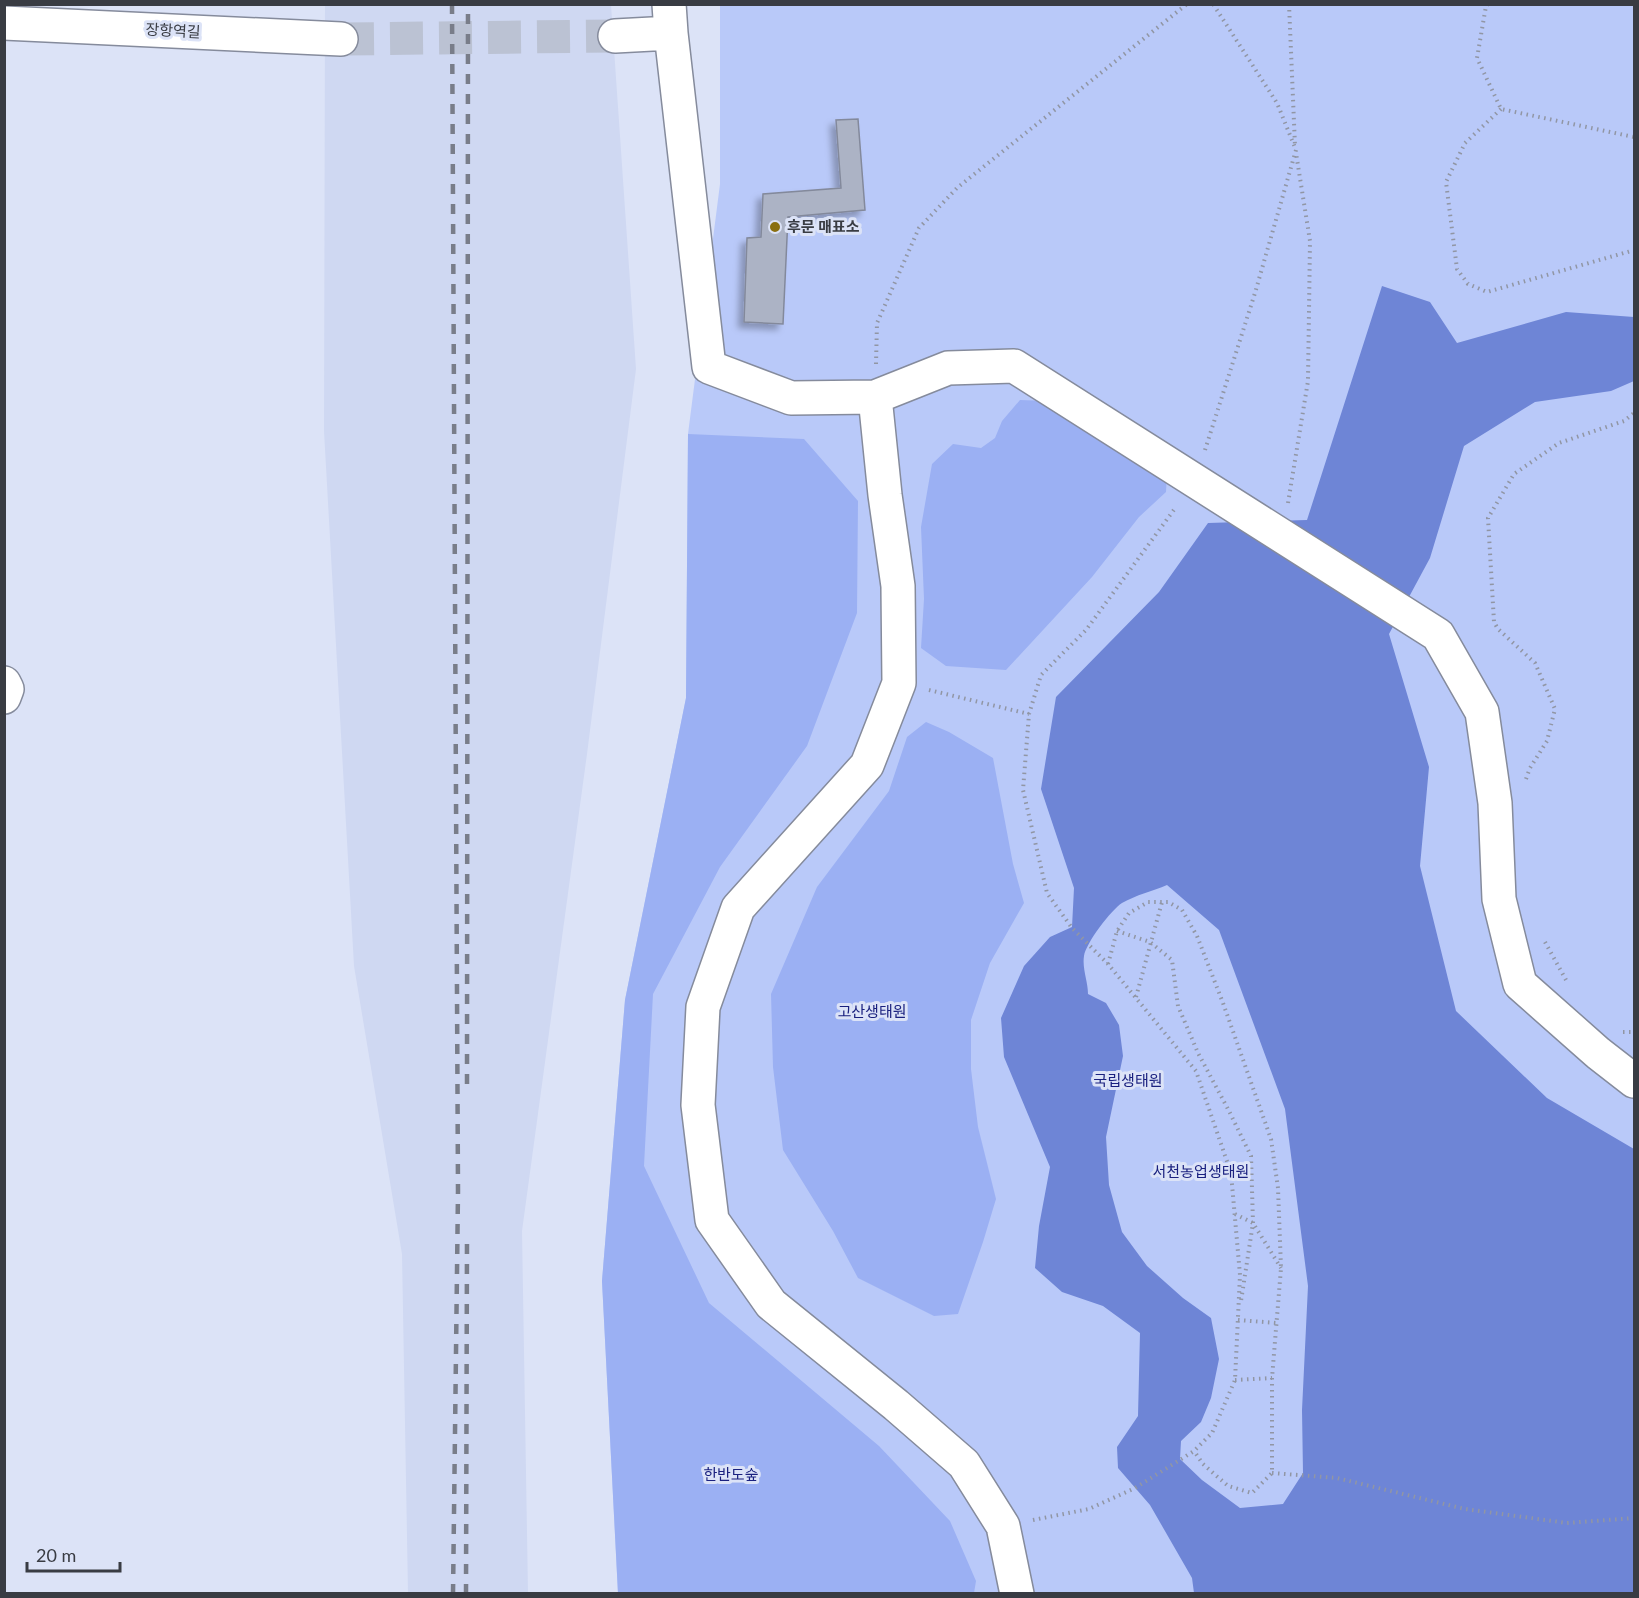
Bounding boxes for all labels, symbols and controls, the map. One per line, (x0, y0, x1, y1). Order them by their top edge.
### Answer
street label: 장항역길 (145, 20, 201, 40)
place label: 후문 매표소 (787, 217, 860, 235)
marker: 후문 매표소 (768, 220, 782, 234)
park label: 고산생태원 (837, 1002, 907, 1020)
park label: 국립생태원 (1093, 1071, 1163, 1089)
park label: 서천농업생태원 (1153, 1162, 1249, 1180)
park label: 한반도숲 (703, 1465, 759, 1483)
scale bar (27, 1535, 120, 1573)
text: 20 m (36, 1544, 76, 1566)

